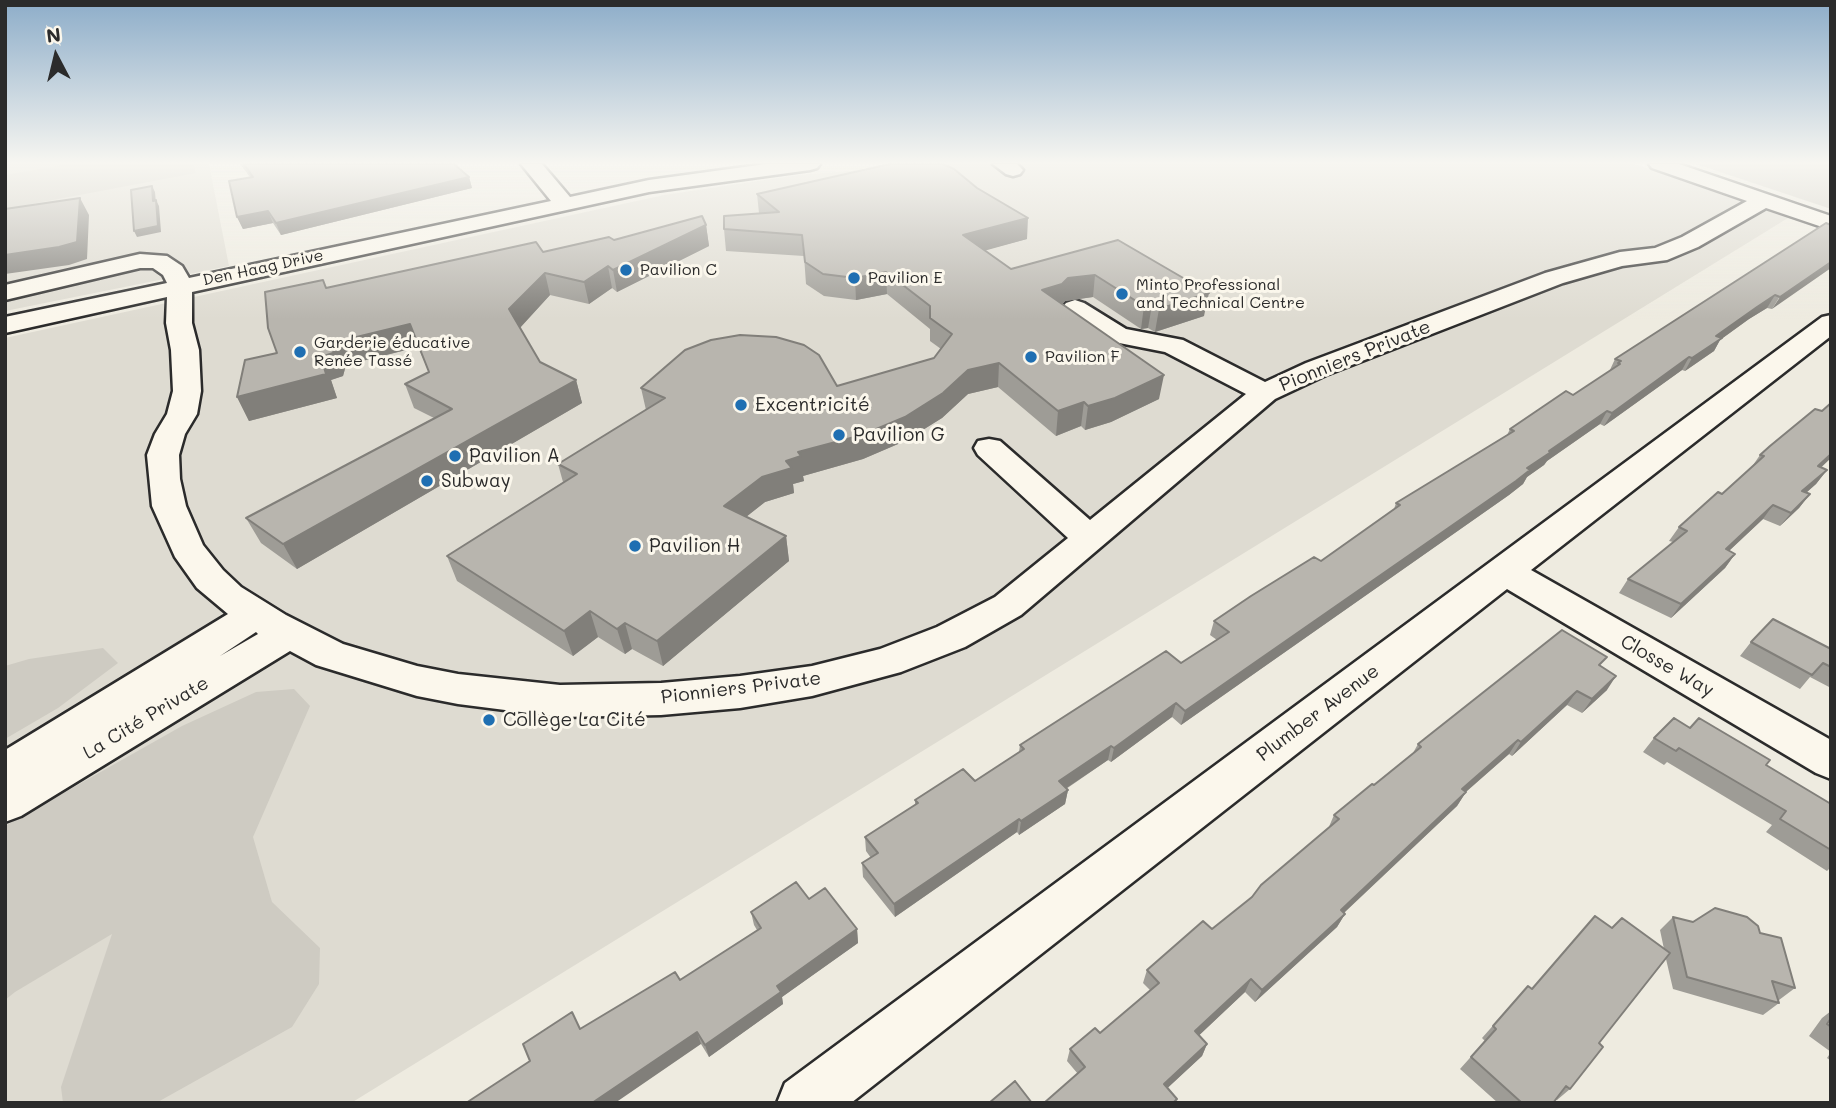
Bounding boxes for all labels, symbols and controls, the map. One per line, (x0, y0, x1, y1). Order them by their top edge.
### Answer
north arrow (21, 21, 91, 91)
text: N (45, 21, 62, 48)
street label: Den Haag Drive (201, 246, 325, 290)
place label: Pavilion C (640, 260, 717, 280)
marker: Pavilion C (618, 262, 634, 278)
place label: Pavilion E (868, 268, 943, 288)
marker: Pavilion E (846, 270, 862, 286)
place label: Minto Professional and Technical Centre (1136, 275, 1305, 313)
marker: Minto Professional and Technical Centre (1114, 286, 1130, 302)
street label: Pionniers Private (1276, 315, 1434, 397)
place label: Garderie éducative Renée Tassé (314, 333, 470, 371)
marker: Garderie éducative Renée Tassé (292, 344, 308, 360)
place label: Pavilion F (1045, 347, 1119, 367)
marker: Pavilion F (1023, 349, 1039, 365)
place label: Excentricité (755, 394, 870, 416)
marker: Excentricité (733, 397, 749, 413)
place label: Pavilion G (853, 424, 945, 446)
marker: Pavilion G (831, 427, 847, 443)
place label: Pavilion A (469, 445, 560, 467)
marker: Pavilion A (447, 448, 463, 464)
place label: Subway (441, 470, 511, 492)
marker: Subway (419, 473, 435, 489)
place label: Pavilion H (649, 535, 740, 557)
marker: Pavilion H (627, 538, 643, 554)
street label: Closse Way (1616, 630, 1718, 702)
street label: Plumber Avenue (1252, 660, 1384, 766)
street label: Pionniers Private (660, 667, 822, 709)
street label: La Cité Private (79, 672, 213, 764)
place label: Collège La Cité (503, 709, 646, 731)
marker: Collège La Cité (481, 712, 497, 728)

